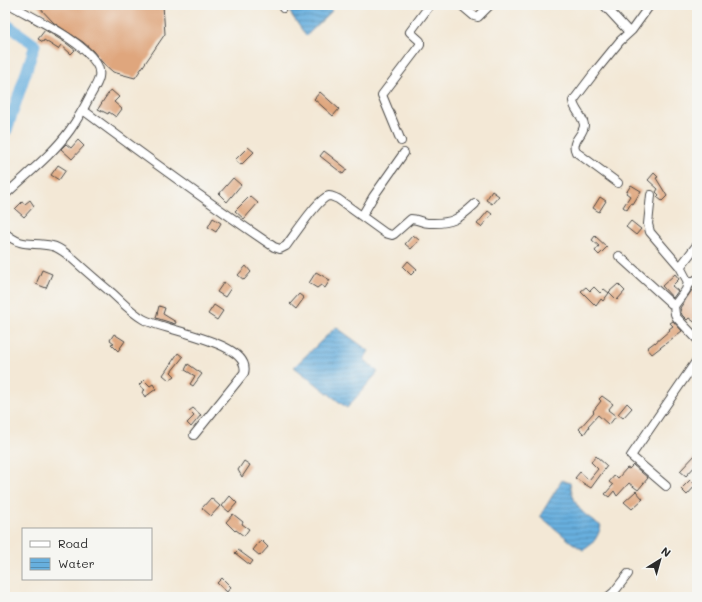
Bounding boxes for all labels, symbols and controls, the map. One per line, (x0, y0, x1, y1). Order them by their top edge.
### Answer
legend (22, 528, 152, 580)
text: Road (58, 535, 88, 551)
north arrow (640, 540, 680, 580)
text: N (658, 543, 674, 560)
text: Water (58, 555, 95, 571)

